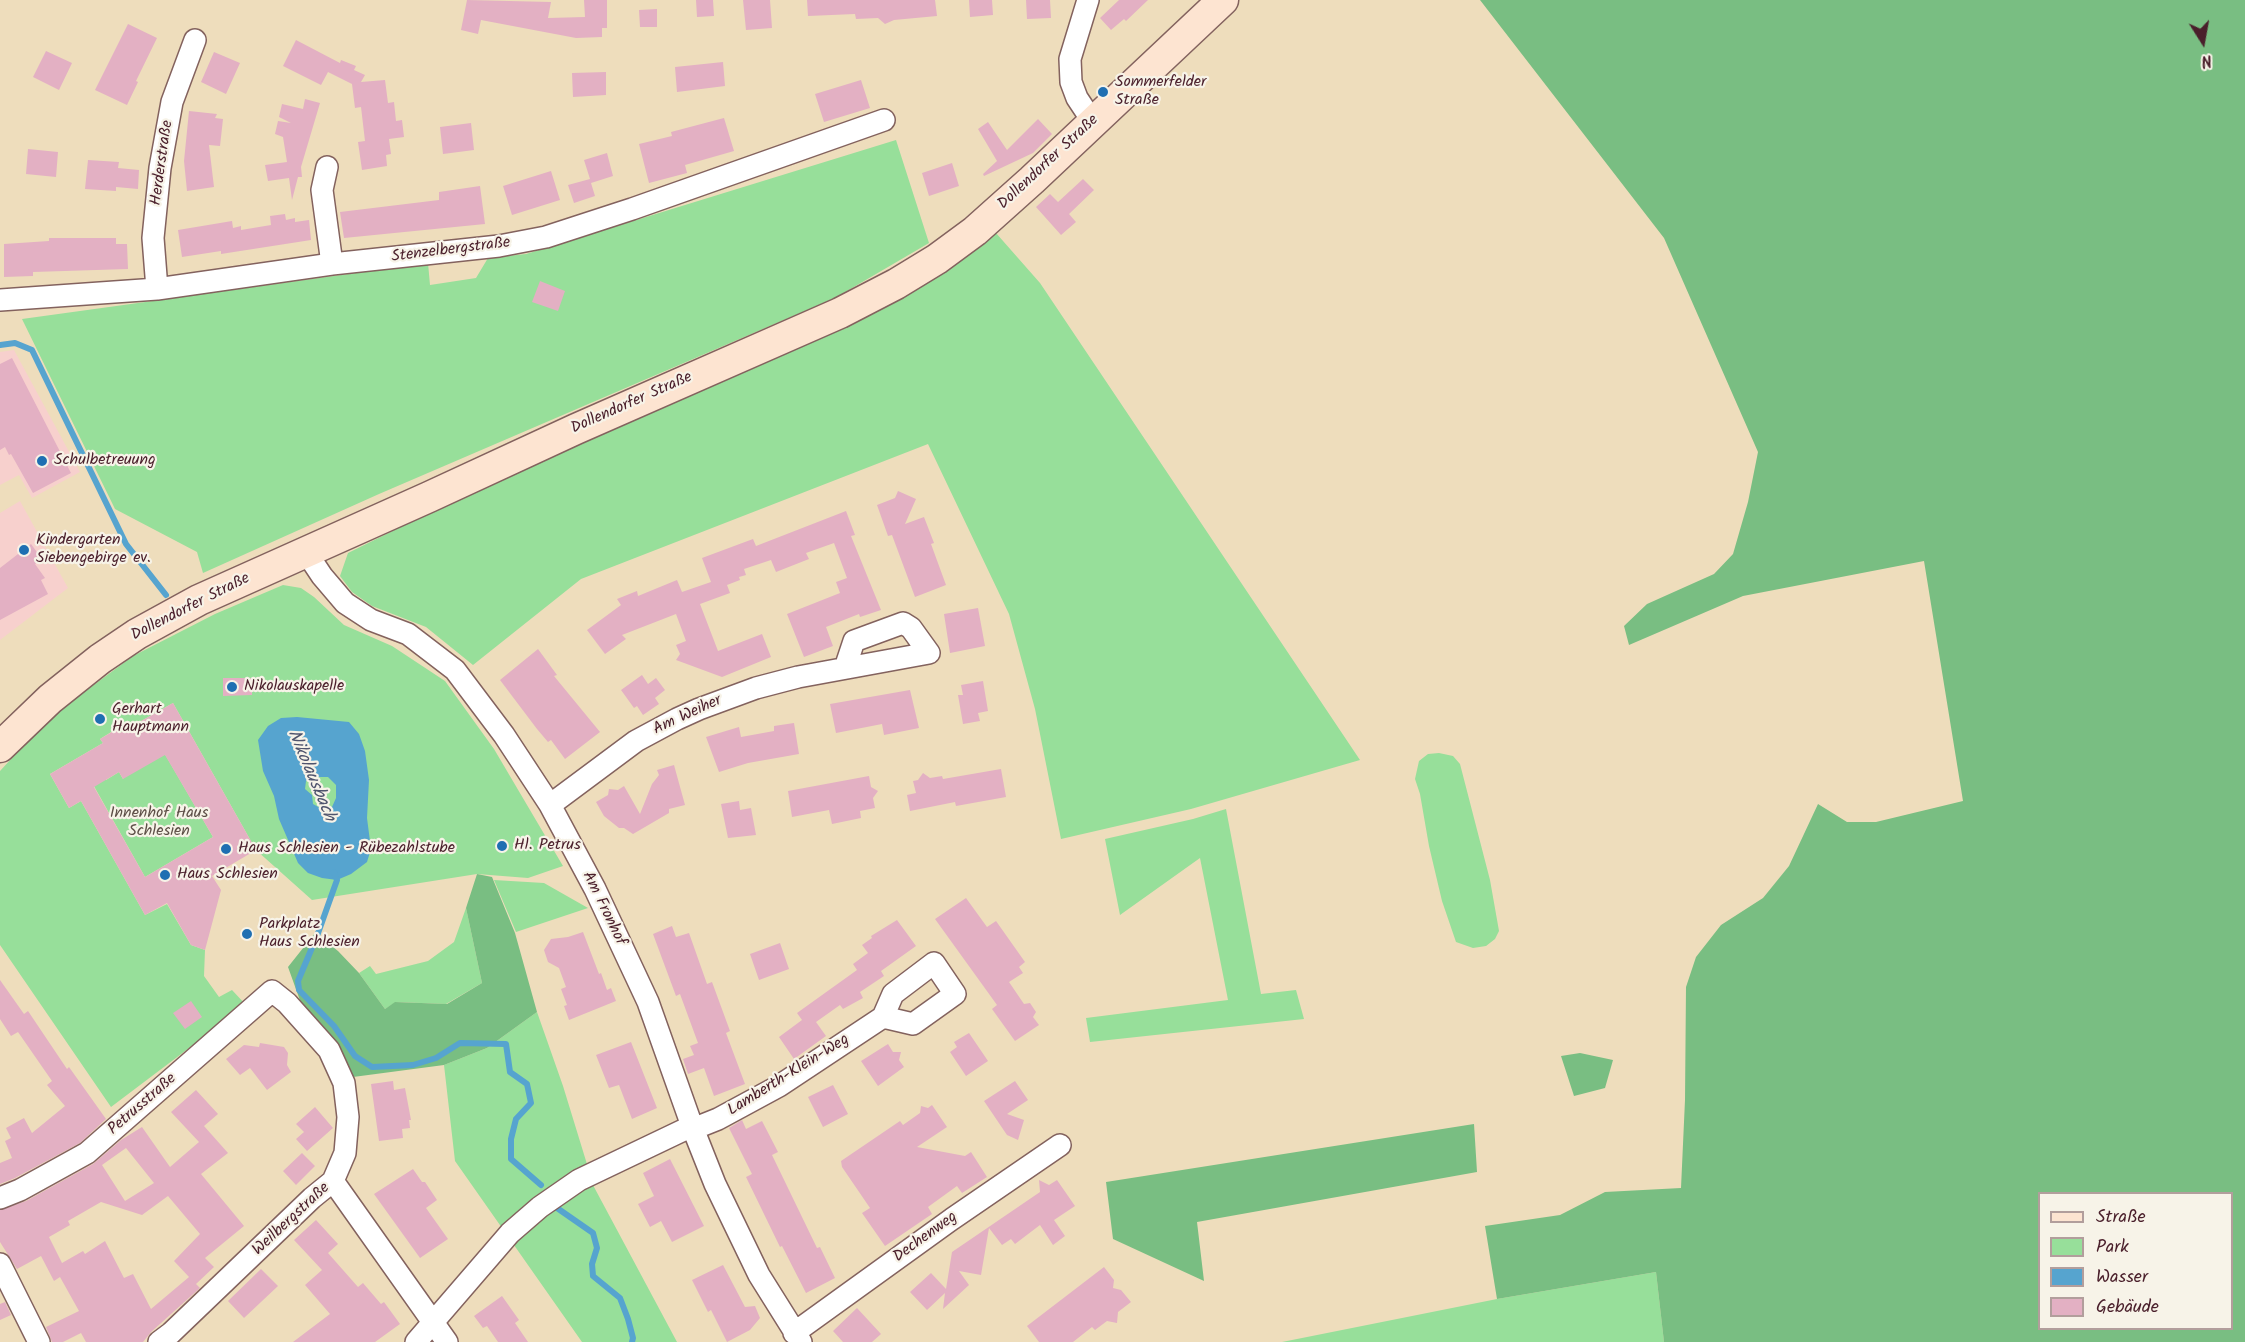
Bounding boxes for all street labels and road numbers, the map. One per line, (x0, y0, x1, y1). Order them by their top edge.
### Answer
street label: Dollendorfer Straße (995, 111, 1103, 215)
street label: Herderstraße (148, 119, 178, 207)
street label: Stenzelbergstraße (391, 234, 511, 268)
street label: Dollendorfer Straße (568, 369, 696, 439)
street label: Dollendorfer Straße (128, 570, 254, 646)
street label: Am Weiher (651, 692, 725, 740)
street label: Am Fronhof (577, 869, 629, 949)
street label: Lamberth-Klein-Weg (725, 1031, 853, 1121)
street label: Petrusstraße (105, 1070, 181, 1140)
street label: Weilbergstraße (250, 1179, 334, 1261)
street label: Dechenweg (890, 1208, 962, 1268)

